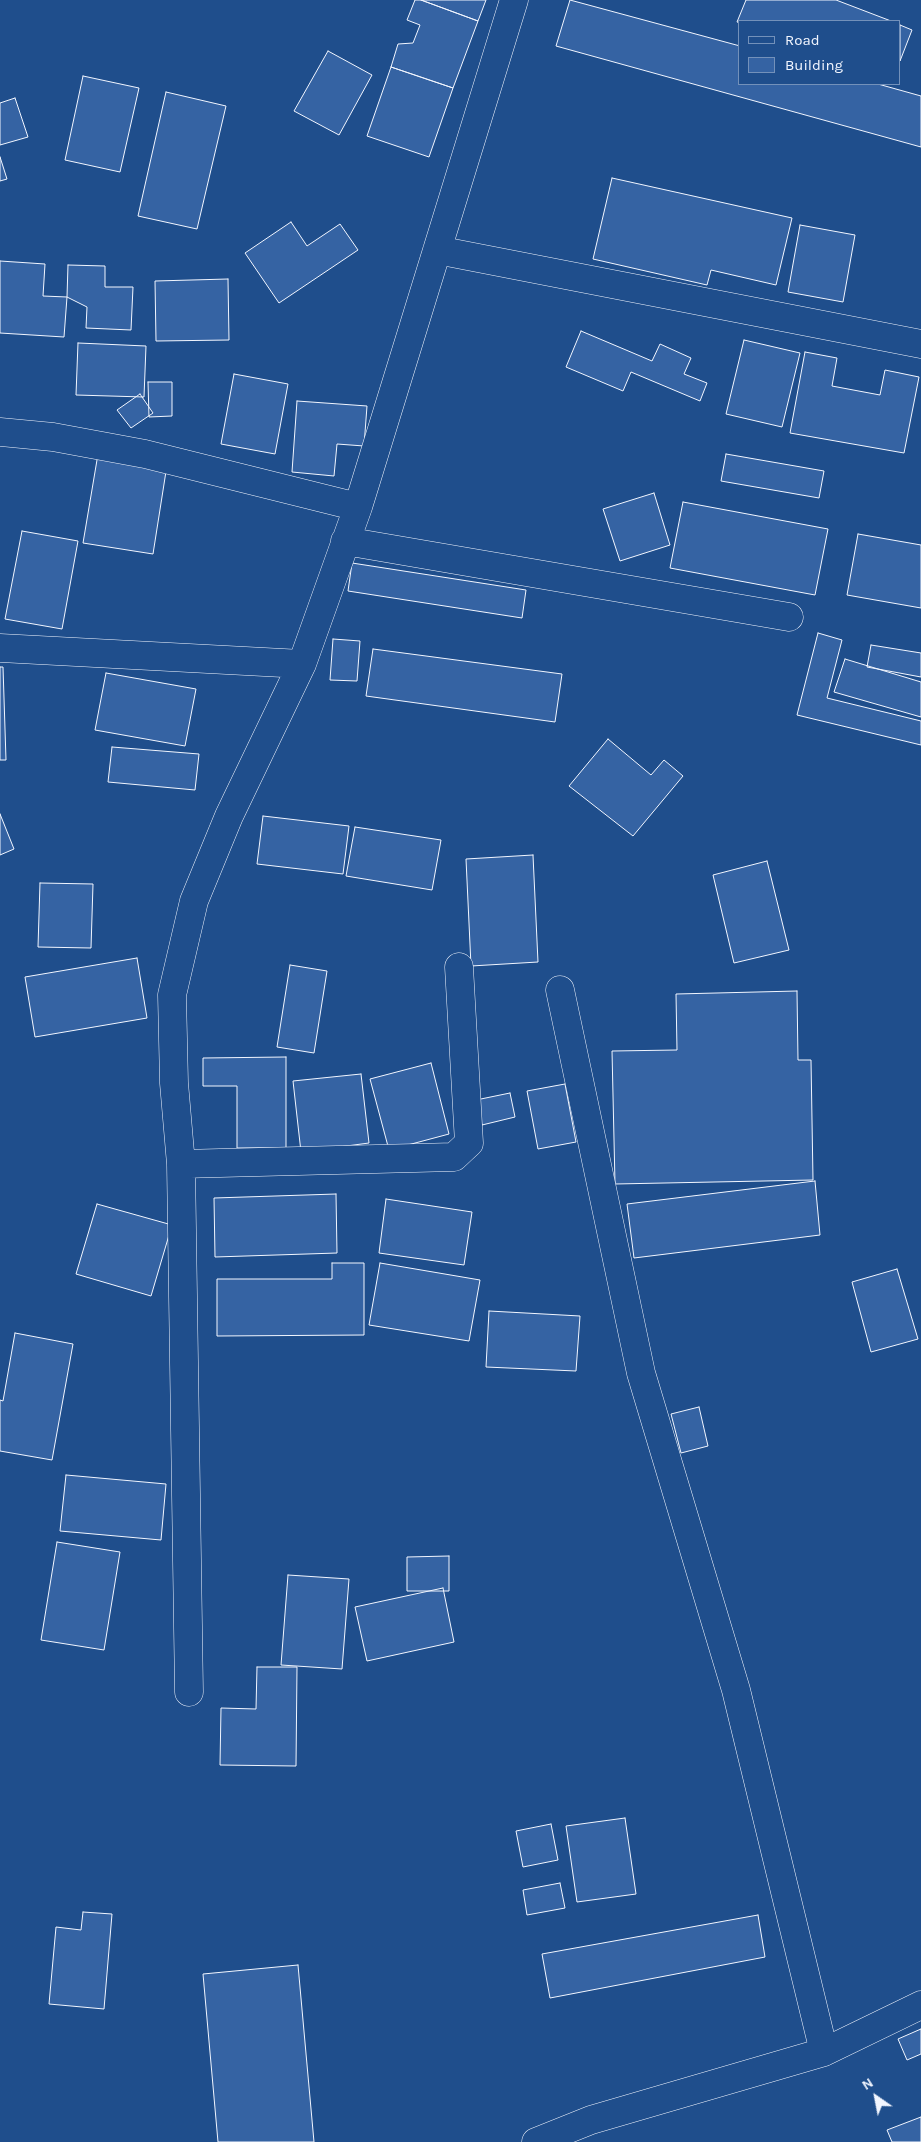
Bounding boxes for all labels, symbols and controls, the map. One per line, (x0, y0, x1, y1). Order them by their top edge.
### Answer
legend (738, 20, 901, 85)
text: Road (785, 31, 820, 49)
text: Building (785, 56, 843, 74)
north arrow (851, 2072, 901, 2122)
text: N (859, 2074, 876, 2094)

